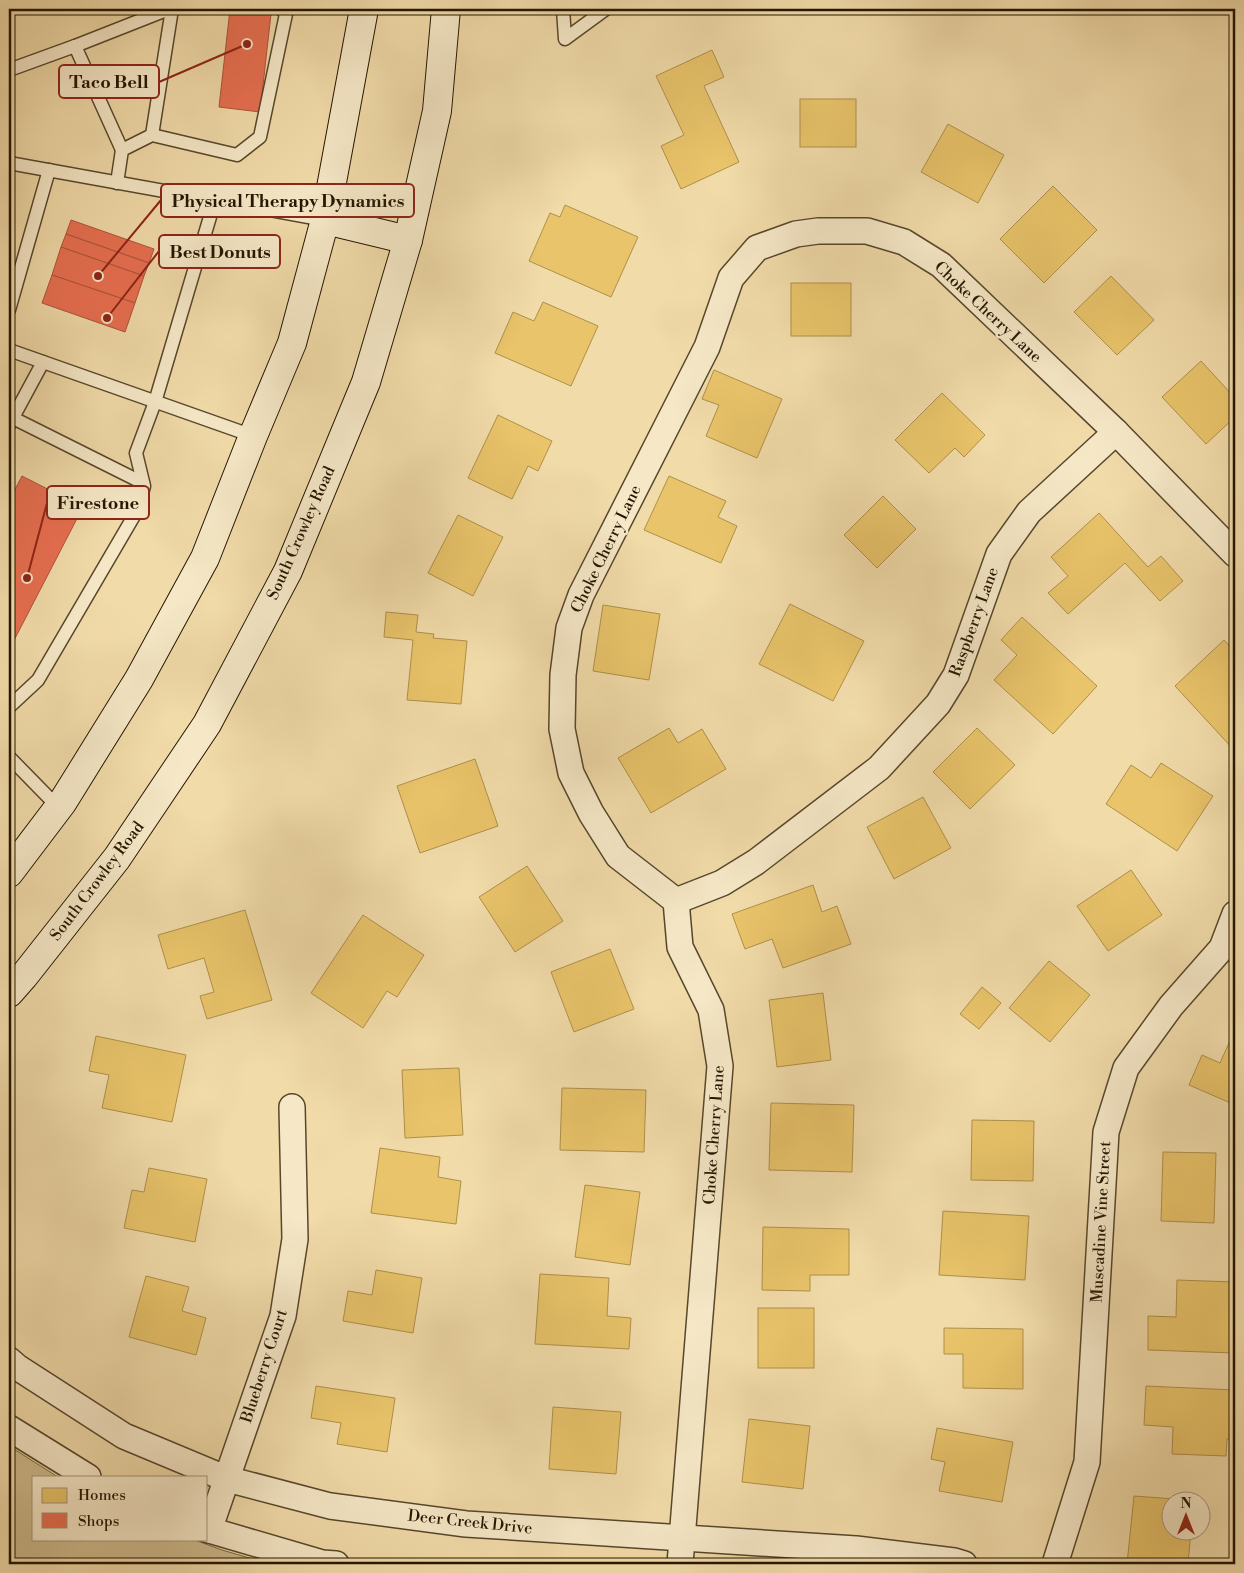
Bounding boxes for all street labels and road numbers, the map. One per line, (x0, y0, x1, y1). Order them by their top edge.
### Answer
street label: Choke Cherry Lane (930, 257, 1046, 367)
street label: South Crowley Road (263, 463, 339, 603)
street label: Choke Cherry Lane (566, 482, 646, 616)
street label: Raspberry Lane (945, 565, 1003, 679)
street label: South Crowley Road (46, 817, 148, 945)
street label: Choke Cherry Lane (699, 1065, 729, 1205)
street label: Muscadine Vine Street (1087, 1140, 1115, 1303)
street label: Blueberry Court (236, 1306, 292, 1426)
street label: Deer Creek Drive (407, 1506, 533, 1538)

